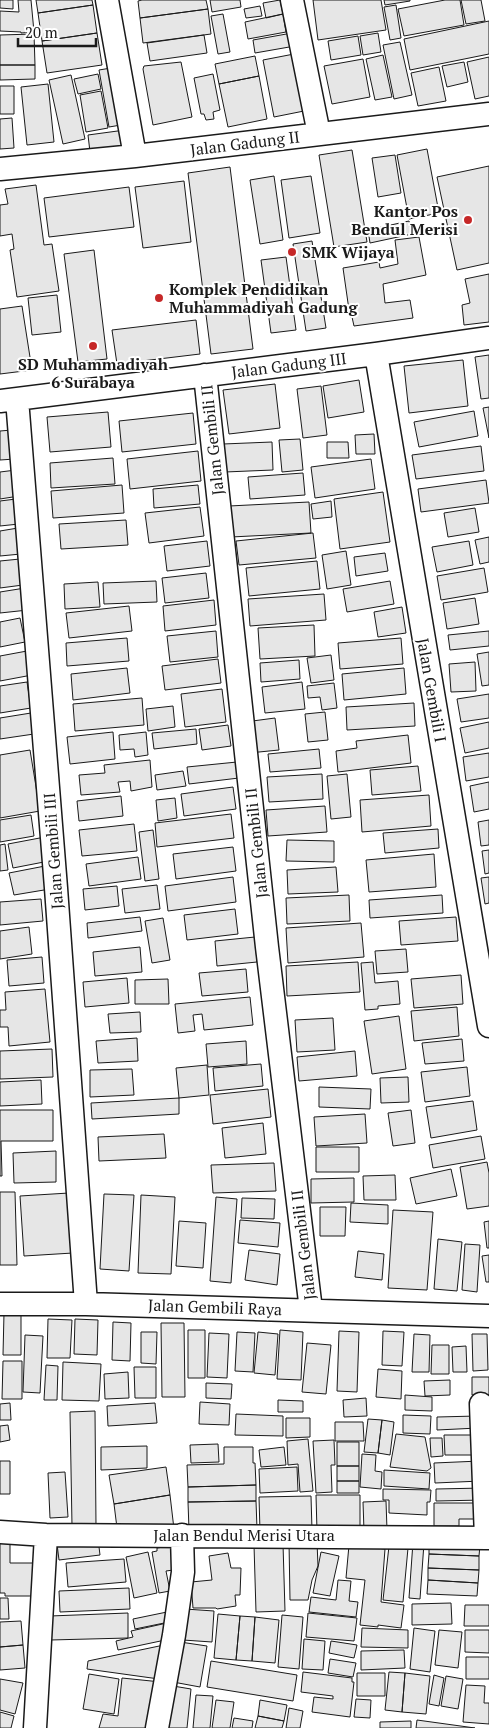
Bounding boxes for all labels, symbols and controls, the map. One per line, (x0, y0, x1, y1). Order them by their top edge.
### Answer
scale bar (18, 15, 95, 47)
text: 20 m (25, 22, 58, 42)
street label: Jalan Gadung II (189, 125, 301, 161)
place label: Kantor Pos Bendul Merisi (351, 200, 458, 240)
marker: Kantor Pos Bendul Merisi (462, 214, 474, 226)
place label: SMK Wijaya (302, 241, 395, 263)
marker: SMK Wijaya (286, 246, 298, 258)
place label: Komplek Pendidikan Muhammadiyah Gadung (169, 278, 358, 318)
marker: Komplek Pendidikan Muhammadiyah Gadung (153, 292, 165, 304)
marker: SD Muhammadiyah 6 Surabaya (87, 340, 99, 352)
street label: Jalan Gadung III (230, 347, 348, 383)
place label: SD Muhammadiyah 6 Surabaya (18, 353, 169, 393)
street label: Jalan Gembili II (195, 384, 229, 496)
street label: Jalan Gembili I (412, 636, 452, 744)
street label: Jalan Gembili II (239, 787, 273, 899)
street label: Jalan Gembili III (38, 792, 68, 910)
street label: Jalan Gembili II (285, 1189, 321, 1301)
street label: Jalan Gembili Raya (148, 1294, 282, 1320)
street label: Jalan Bendul Merisi Utara (153, 1524, 335, 1546)

